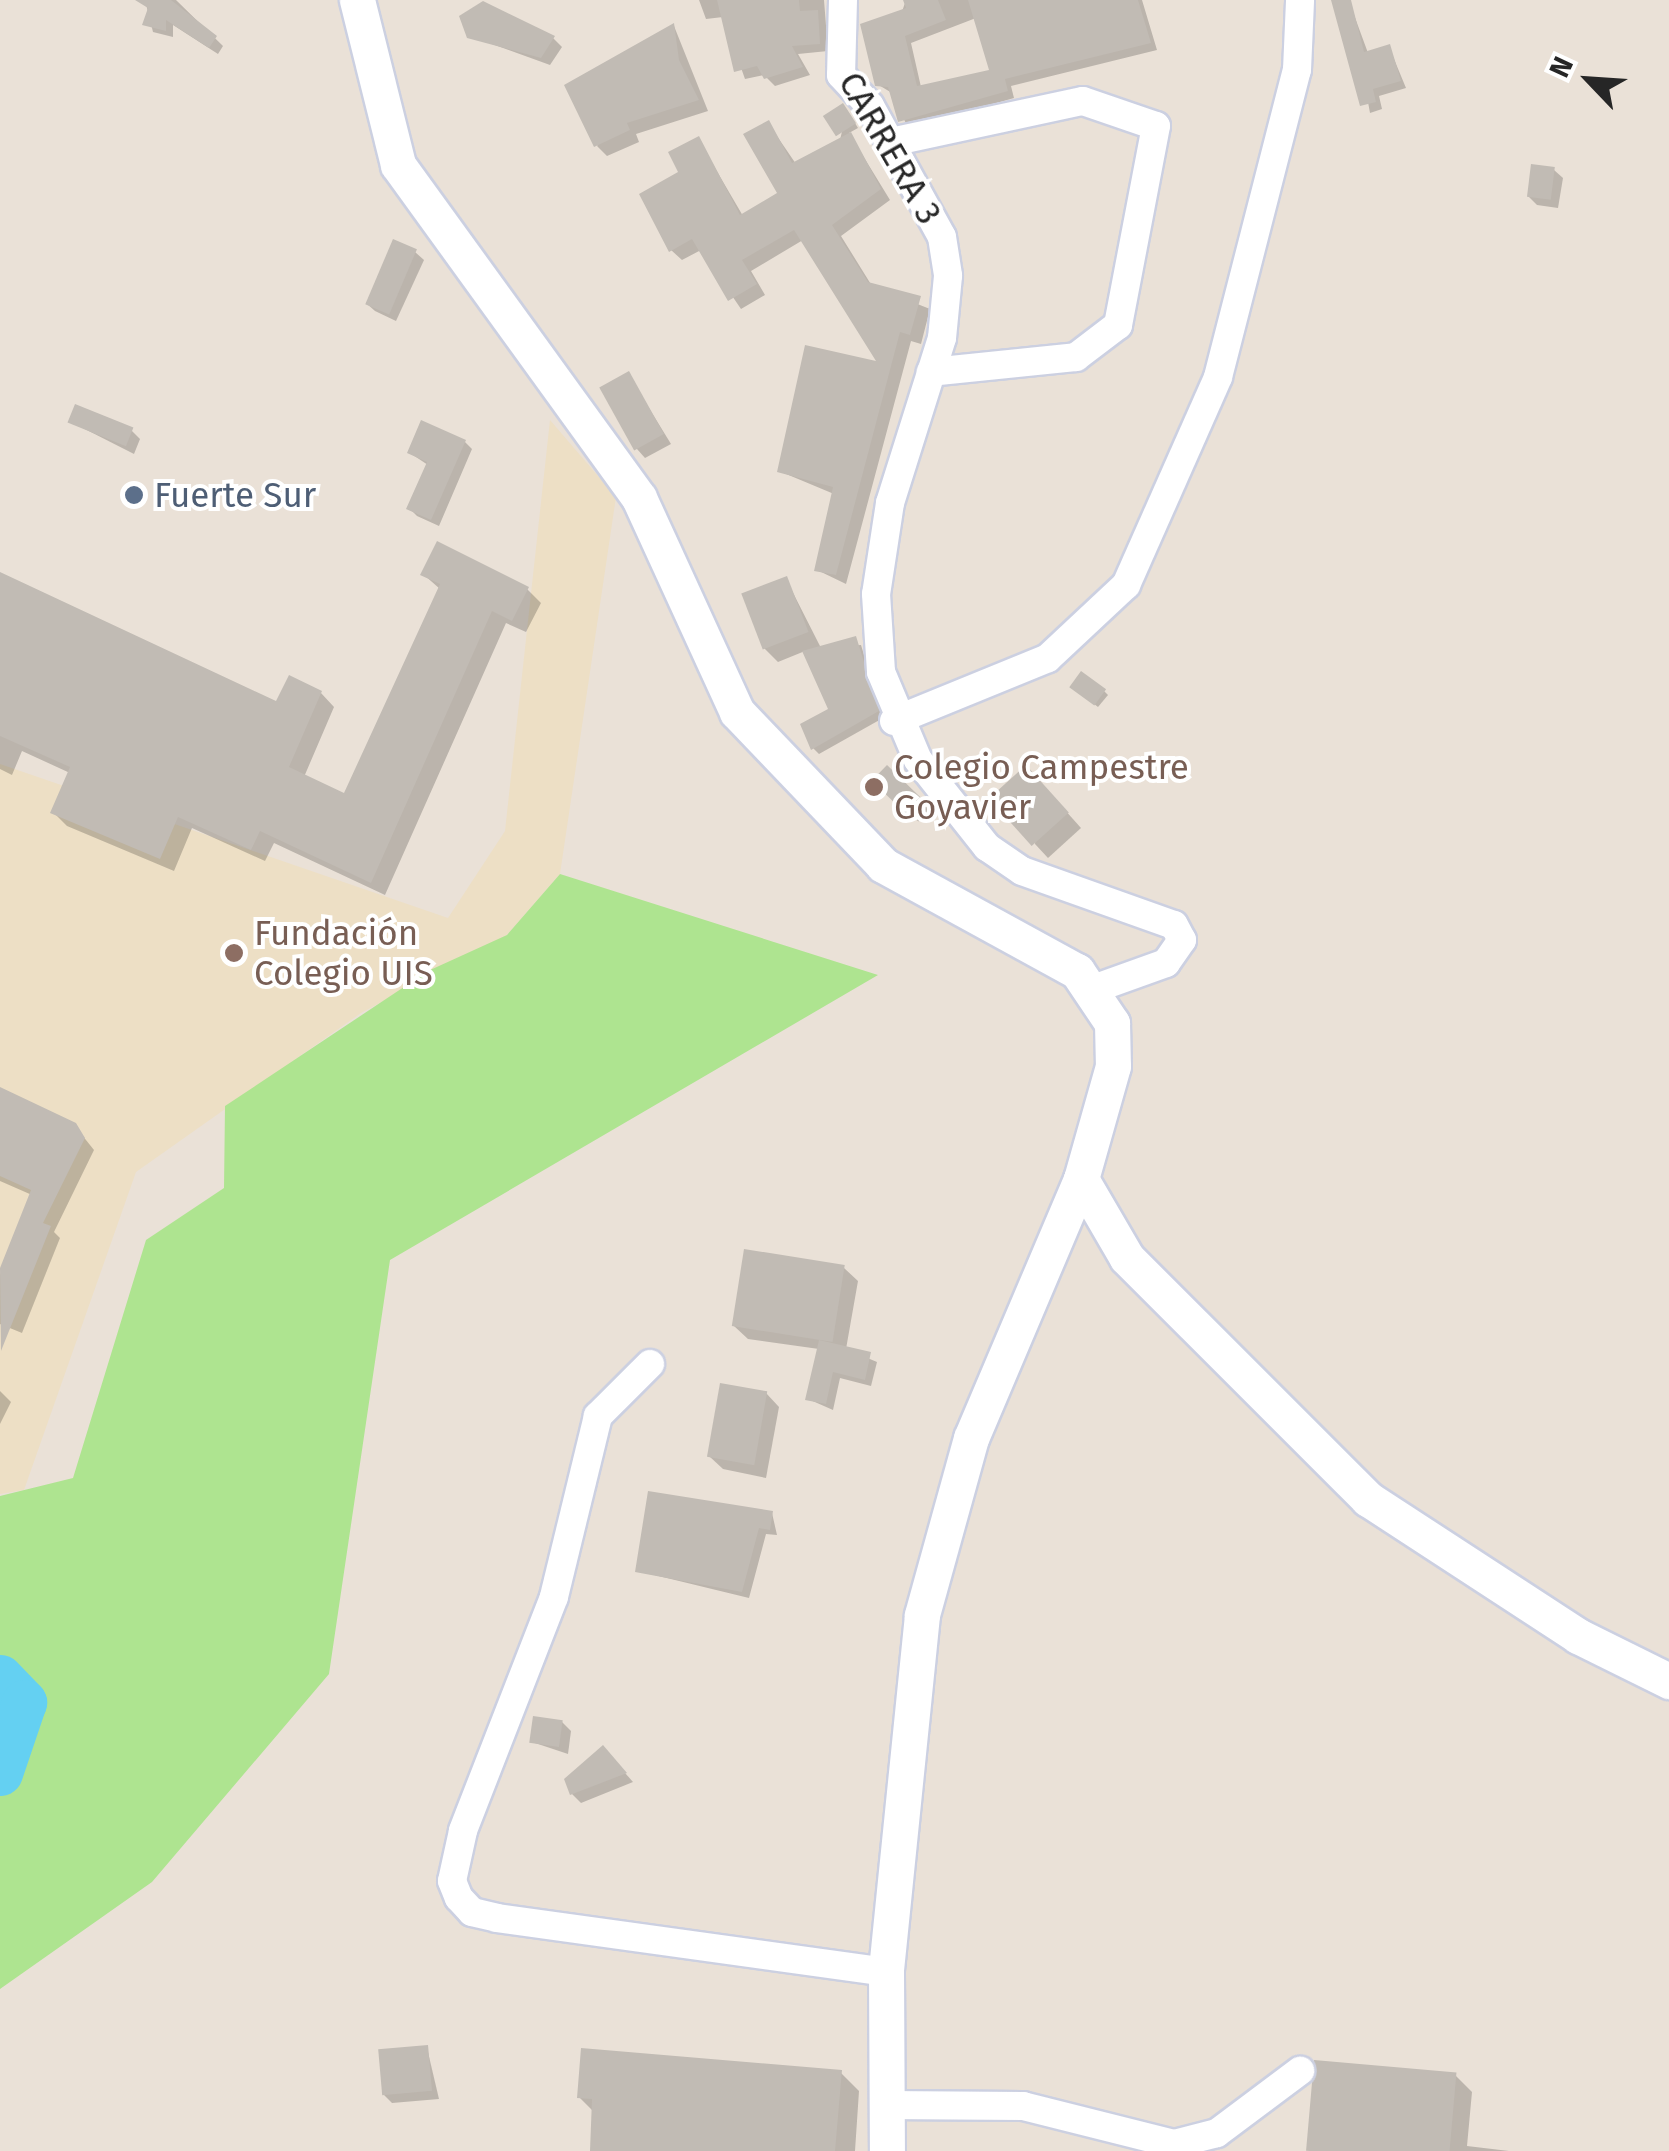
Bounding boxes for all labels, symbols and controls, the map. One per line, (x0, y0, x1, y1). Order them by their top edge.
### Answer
north arrow (1539, 30, 1639, 130)
text: N (1542, 52, 1580, 83)
street label: CARRERA 3 (830, 64, 950, 232)
place label: Fuerte Sur (154, 474, 316, 516)
marker: Fuerte Sur (123, 484, 145, 506)
place label: Colegio Campestre Goyavier (894, 746, 1189, 828)
marker: Colegio Campestre Goyavier (863, 776, 885, 798)
place label: Fundación Colegio UIS (254, 912, 433, 994)
marker: Fundación Colegio UIS (223, 942, 245, 964)

